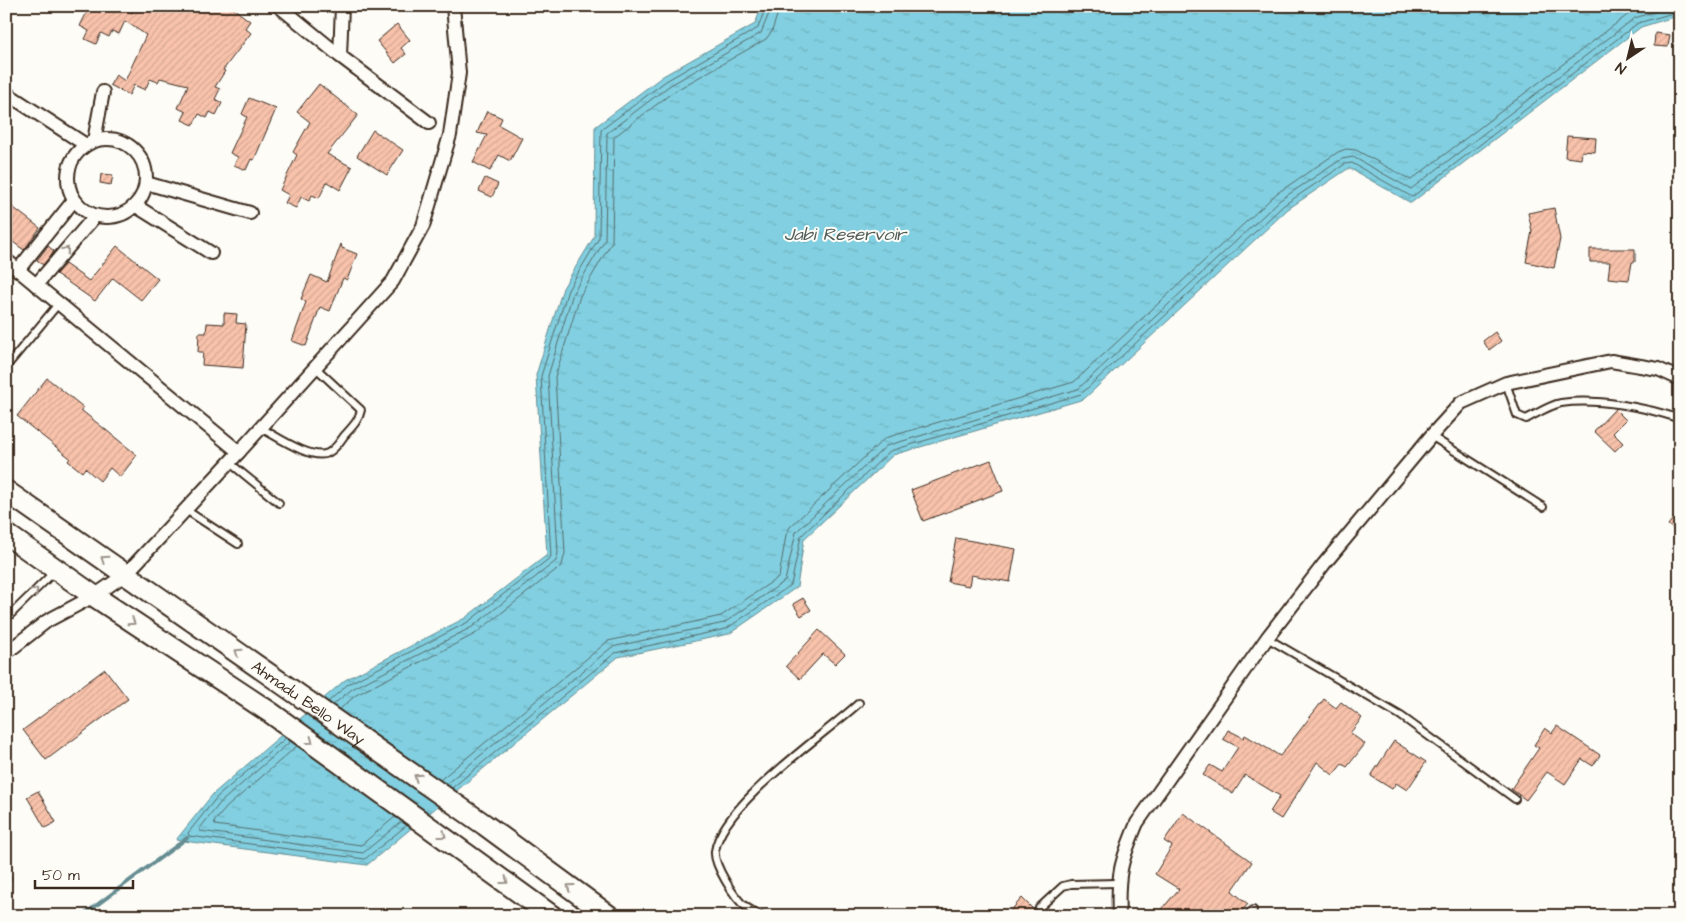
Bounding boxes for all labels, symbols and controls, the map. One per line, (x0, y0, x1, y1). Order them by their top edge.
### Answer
north arrow (1604, 32, 1654, 82)
text: N (1612, 57, 1630, 79)
water label: Jabi Reservoir (784, 222, 908, 247)
one-way arrow (60, 247, 68, 256)
one-way arrow (100, 556, 110, 565)
one-way arrow (29, 587, 38, 596)
one-way arrow (127, 615, 136, 625)
one-way arrow (234, 649, 244, 658)
street label: Ahmadu Bello Way (247, 656, 370, 751)
one-way arrow (304, 735, 314, 744)
one-way arrow (413, 774, 422, 783)
one-way arrow (437, 829, 446, 839)
scale bar (35, 857, 132, 889)
text: 50 m (42, 865, 80, 886)
one-way arrow (499, 875, 509, 884)
one-way arrow (566, 884, 576, 893)

